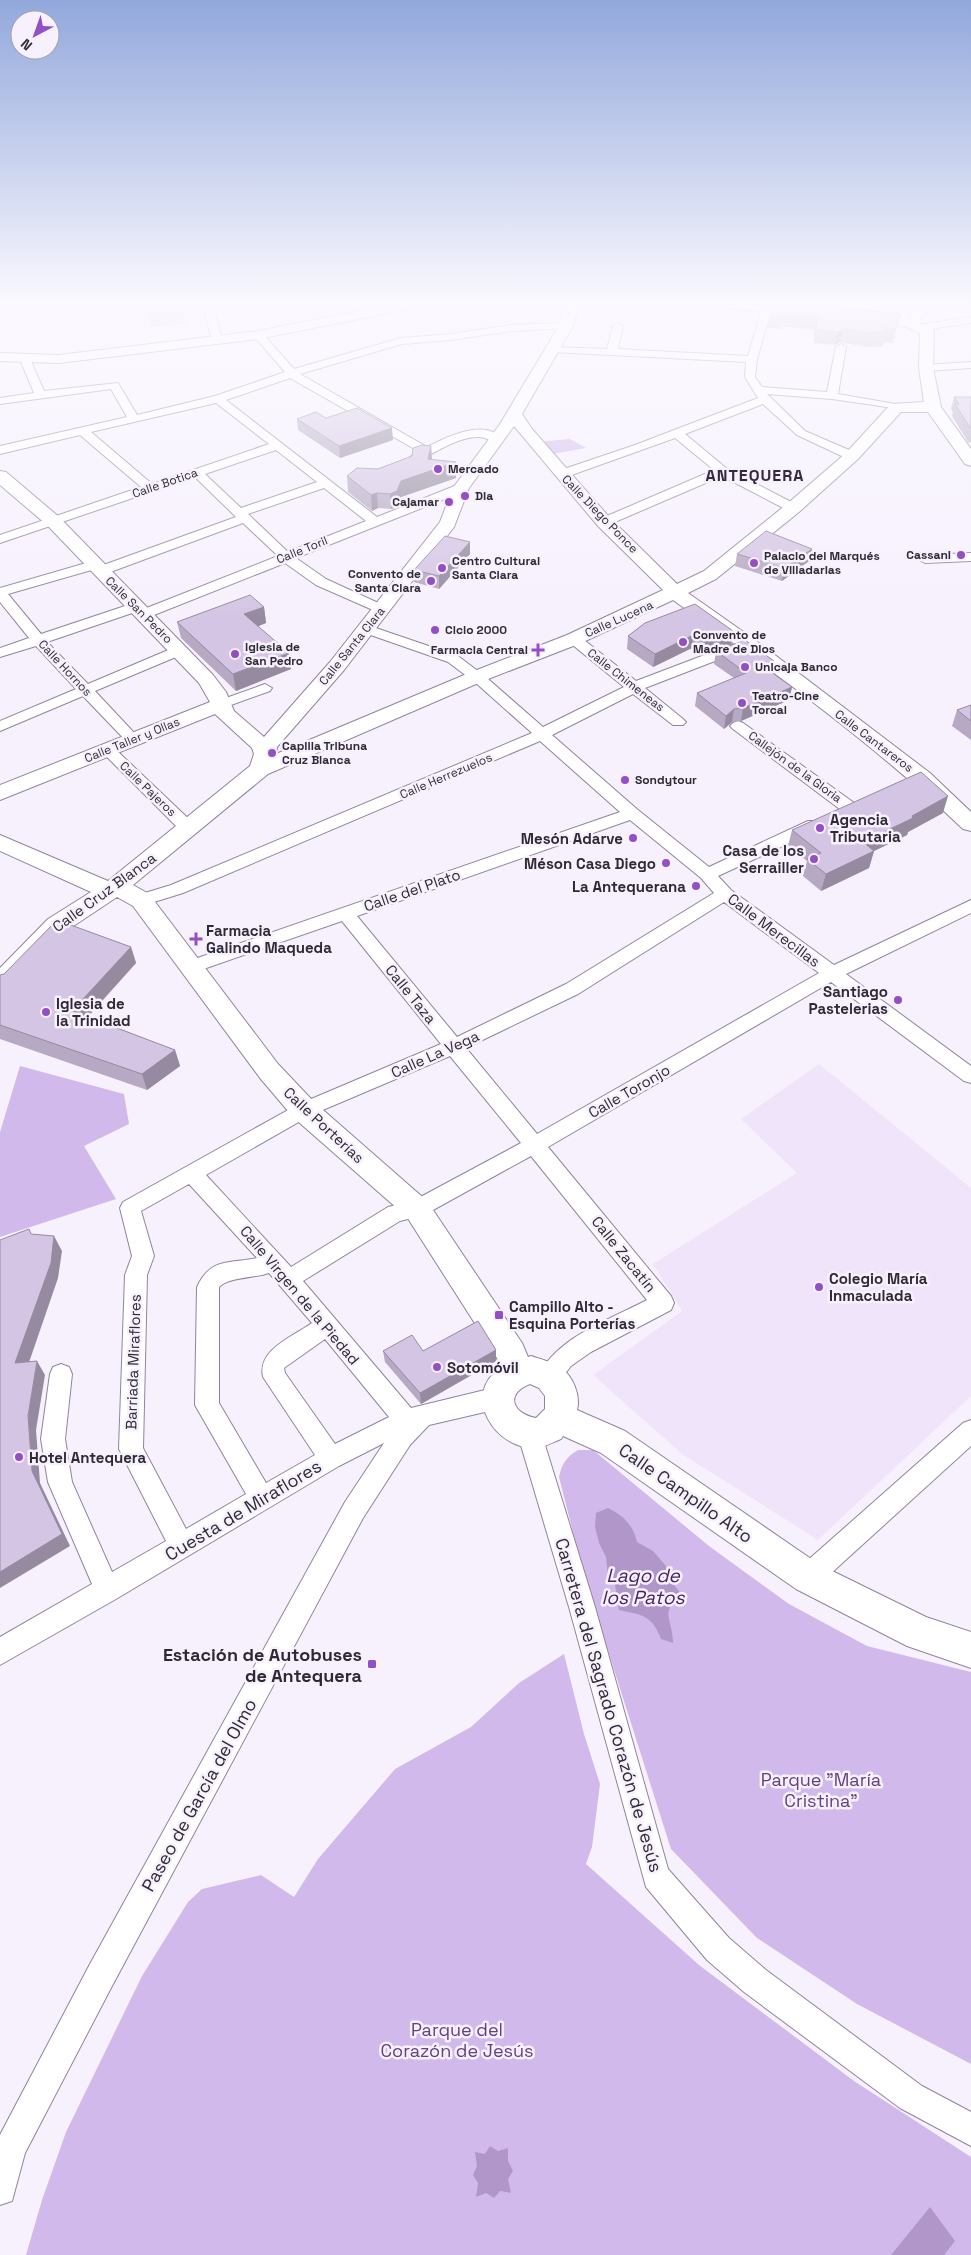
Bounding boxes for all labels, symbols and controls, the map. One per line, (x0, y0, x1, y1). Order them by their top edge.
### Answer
north arrow (10, 10, 60, 60)
text: N (17, 35, 36, 55)
place label: Mercado (448, 461, 499, 477)
marker: Mercado (432, 463, 444, 475)
street label: Calle Botica (130, 464, 200, 502)
district label: ANTEQUERA (706, 465, 804, 486)
street label: Calle Diego Ponce (558, 471, 642, 557)
place label: Dia (475, 488, 493, 504)
marker: Dia (459, 490, 471, 502)
place label: Cajamar (392, 494, 439, 510)
marker: Cajamar (443, 496, 455, 508)
street label: Calle Toril (274, 532, 330, 568)
place label: Cassani (906, 547, 951, 563)
place label: Palacio del Marqués de Villadarias (764, 548, 880, 578)
marker: Cassani (955, 549, 967, 561)
place label: Centro Cultural Santa Clara (452, 553, 540, 583)
marker: Palacio del Marqués de Villadarias (748, 557, 760, 569)
marker: Centro Cultural Santa Clara (436, 562, 448, 574)
place label: Convento de Santa Clara (348, 566, 421, 596)
street label: Calle San Pedro (102, 573, 176, 647)
marker: Convento de Santa Clara (425, 575, 437, 587)
street label: Calle Lucena (582, 597, 656, 641)
street label: Calle Santa Clara (315, 603, 389, 688)
place label: Ciclo 2000 (445, 622, 507, 638)
marker: Ciclo 2000 (429, 624, 441, 636)
place label: Convento de Madre de Dios (693, 627, 775, 657)
street label: Calle Hornos (35, 636, 95, 700)
marker: Convento de Madre de Dios (677, 636, 689, 648)
place label: Iglesia de San Pedro (245, 639, 303, 669)
place label: Farmacia Central (431, 642, 528, 658)
marker: Farmacia Central (532, 644, 544, 656)
street label: Calle Chimeneas (584, 645, 668, 715)
marker: Iglesia de San Pedro (229, 648, 241, 660)
place label: Unicaja Banco (755, 659, 838, 675)
marker: Unicaja Banco (739, 661, 751, 673)
place label: Teatro-Cine Torcal (752, 688, 819, 718)
marker: Teatro-Cine Torcal (736, 697, 748, 709)
street label: Calle Cantareros (832, 706, 916, 776)
street label: Calle Taller y Ollas (82, 714, 182, 766)
street label: Callejón de la Gloria (745, 728, 845, 806)
place label: Capilla Tribuna Cruz Blanca (282, 738, 367, 768)
marker: Capilla Tribuna Cruz Blanca (266, 747, 278, 759)
street label: Calle Herrezuelos (397, 749, 495, 803)
street label: Calle Pajeros (116, 758, 180, 820)
place label: Sondytour (635, 772, 697, 788)
marker: Sondytour (619, 774, 631, 786)
place label: Agencia Tributaria (830, 810, 901, 846)
marker: Agencia Tributaria (814, 822, 826, 834)
place label: Mesón Adarve (521, 829, 623, 848)
marker: Mesón Adarve (627, 832, 639, 844)
place label: Casa de los Serrailler (722, 841, 804, 877)
street label: Calle Cruz Blanca (48, 848, 160, 936)
marker: Casa de los Serrailler (808, 853, 820, 865)
place label: Méson Casa Diego (524, 854, 656, 873)
marker: Méson Casa Diego (660, 857, 672, 869)
street label: Calle del Plato (361, 865, 463, 915)
place label: La Antequerana (572, 877, 686, 896)
marker: La Antequerana (690, 880, 702, 892)
street label: Calle Merecillas (724, 889, 824, 971)
place label: Farmacia Galindo Maqueda (206, 921, 332, 957)
marker: Farmacia Galindo Maqueda (190, 933, 202, 945)
street label: Calle Taza (381, 961, 441, 1028)
place label: Santiago Pastelerias (808, 982, 888, 1018)
place label: Iglesia de la Trinidad (56, 994, 131, 1030)
marker: Santiago Pastelerias (892, 994, 904, 1006)
marker: Iglesia de la Trinidad (40, 1006, 52, 1018)
street label: Calle La Vega (388, 1026, 482, 1082)
street label: Calle Toronjo (585, 1060, 673, 1122)
street label: Calle Porterías (280, 1083, 368, 1167)
street label: Calle Zacatín (588, 1212, 660, 1296)
street label: Calle Virgen de la Piedad (236, 1222, 364, 1368)
place label: Colegio María Inmaculada (829, 1269, 928, 1305)
marker: Colegio María Inmaculada (813, 1281, 825, 1293)
street label: Barriada Miraflores (121, 1294, 145, 1430)
place label: Campillo Alto - Esquina Porterías (509, 1297, 635, 1333)
marker: Campillo Alto - Esquina Porterías (493, 1309, 505, 1321)
place label: Sotomóvil (447, 1358, 519, 1377)
marker: Sotomóvil (431, 1361, 443, 1373)
street label: Calle Campillo Alto (614, 1438, 758, 1548)
place label: Hotel Antequera (29, 1448, 147, 1467)
marker: Hotel Antequera (13, 1451, 25, 1463)
street label: Cuesta de Miraflores (161, 1454, 325, 1566)
street label: Carretera del Sagrado Corazón de Jesús (550, 1535, 668, 1875)
water label: Lago de los Patos (602, 1563, 685, 1610)
place label: Estación de Autobuses de Antequera (163, 1643, 363, 1687)
marker: Estación de Autobuses de Antequera (366, 1658, 378, 1670)
street label: Paseo de García del Olmo (136, 1695, 262, 1895)
park label: Parque "María Cristina" (761, 1768, 881, 1812)
park label: Parque del Corazón de Jesús (380, 2018, 534, 2062)

